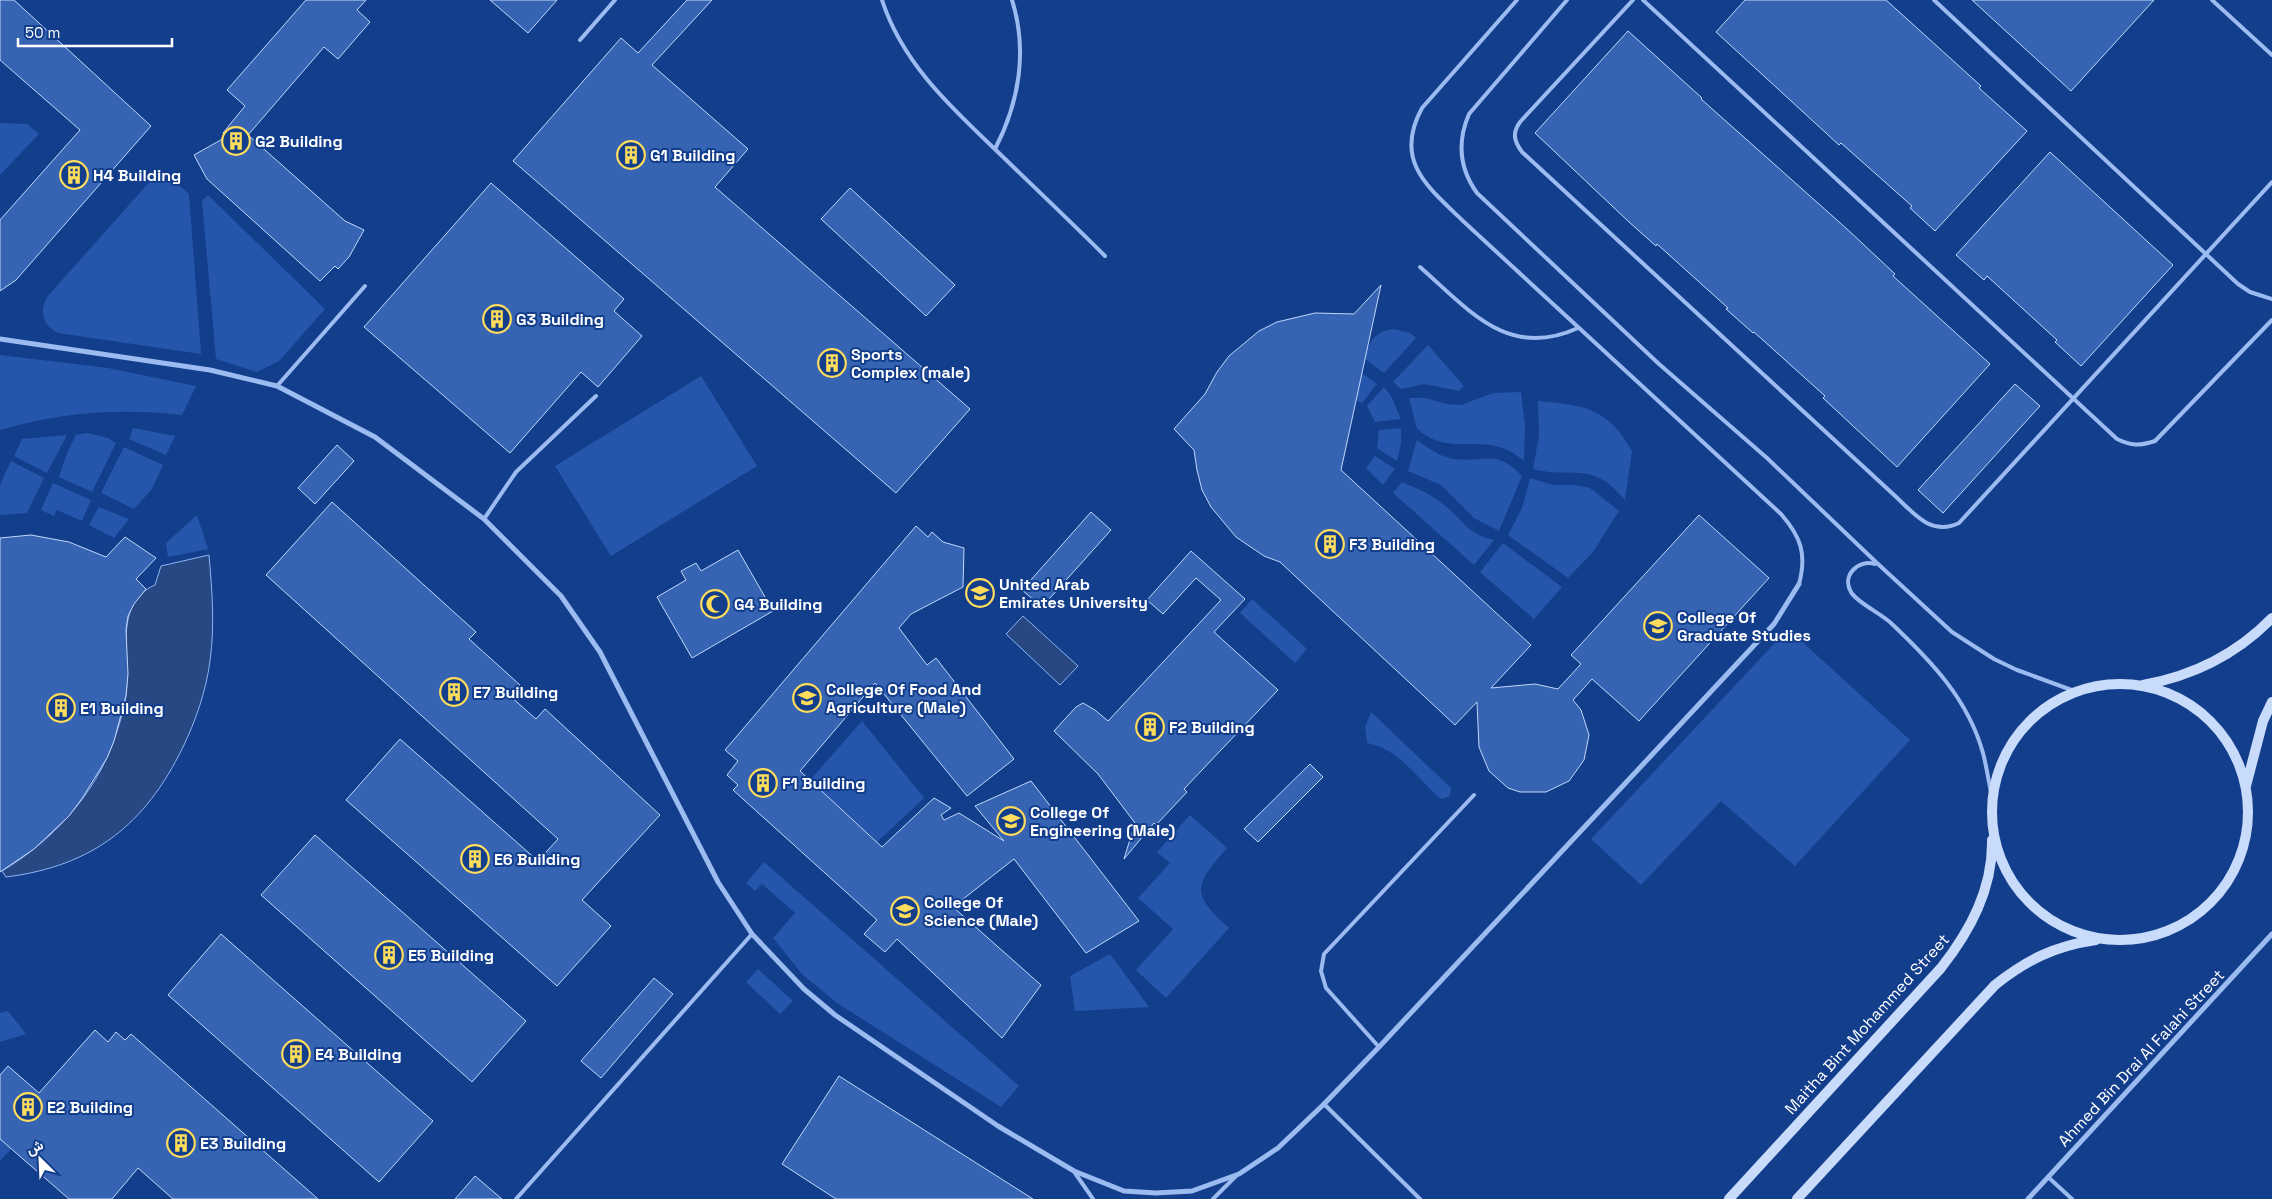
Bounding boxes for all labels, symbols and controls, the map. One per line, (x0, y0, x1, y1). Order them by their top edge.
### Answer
scale bar (18, 15, 171, 47)
text: 50 m (25, 23, 60, 42)
building icon: G2 Building (221, 126, 251, 156)
place label: G2 Building (255, 131, 343, 152)
building icon: G1 Building (616, 140, 646, 170)
place label: G1 Building (650, 145, 735, 166)
building icon: H4 Building (59, 160, 89, 190)
place label: H4 Building (93, 165, 181, 186)
building icon: G3 Building (482, 304, 512, 334)
place label: G3 Building (516, 309, 604, 330)
place label: Sports Complex (male) (851, 344, 970, 383)
building icon: Sports Complex (male) (817, 348, 847, 378)
building icon: F3 Building (1315, 529, 1345, 559)
place label: F3 Building (1349, 534, 1435, 555)
place label: United Arab Emirates University (999, 574, 1148, 613)
school or university icon: United Arab Emirates University (965, 578, 995, 608)
mosque icon: G4 Building (700, 589, 730, 619)
place label: G4 Building (734, 594, 822, 615)
place label: College Of Graduate Studies (1677, 607, 1811, 646)
school or university icon: College Of Graduate Studies (1643, 611, 1673, 641)
building icon: E7 Building (439, 677, 469, 707)
place label: College Of Food And Agriculture (Male) (826, 679, 982, 718)
place label: E7 Building (473, 682, 558, 703)
school or university icon: College Of Food And Agriculture (Male) (792, 683, 822, 713)
building icon: E1 Building (46, 693, 76, 723)
place label: E1 Building (80, 698, 164, 719)
building icon: F2 Building (1135, 712, 1165, 742)
place label: F2 Building (1169, 717, 1255, 738)
building icon: F1 Building (748, 768, 778, 798)
place label: F1 Building (782, 773, 865, 794)
place label: College Of Engineering (Male) (1030, 802, 1175, 841)
school or university icon: College Of Engineering (Male) (996, 806, 1026, 836)
building icon: E6 Building (460, 844, 490, 874)
place label: E6 Building (494, 849, 580, 870)
place label: College Of Science (Male) (924, 892, 1038, 931)
school or university icon: College Of Science (Male) (890, 896, 920, 926)
street label: Maitha Bint Mohammed Street (1780, 929, 1954, 1119)
building icon: E5 Building (374, 940, 404, 970)
place label: E5 Building (408, 945, 494, 966)
street label: Ahmed Bin Drai Al Falahi Street (2053, 965, 2229, 1151)
building icon: E4 Building (281, 1039, 311, 1069)
place label: E4 Building (315, 1044, 402, 1065)
building icon: E2 Building (13, 1092, 43, 1122)
place label: E2 Building (47, 1097, 133, 1118)
building icon: E3 Building (166, 1128, 196, 1158)
place label: E3 Building (200, 1133, 286, 1154)
north arrow (15, 1134, 65, 1184)
text: ش (23, 1135, 46, 1159)

